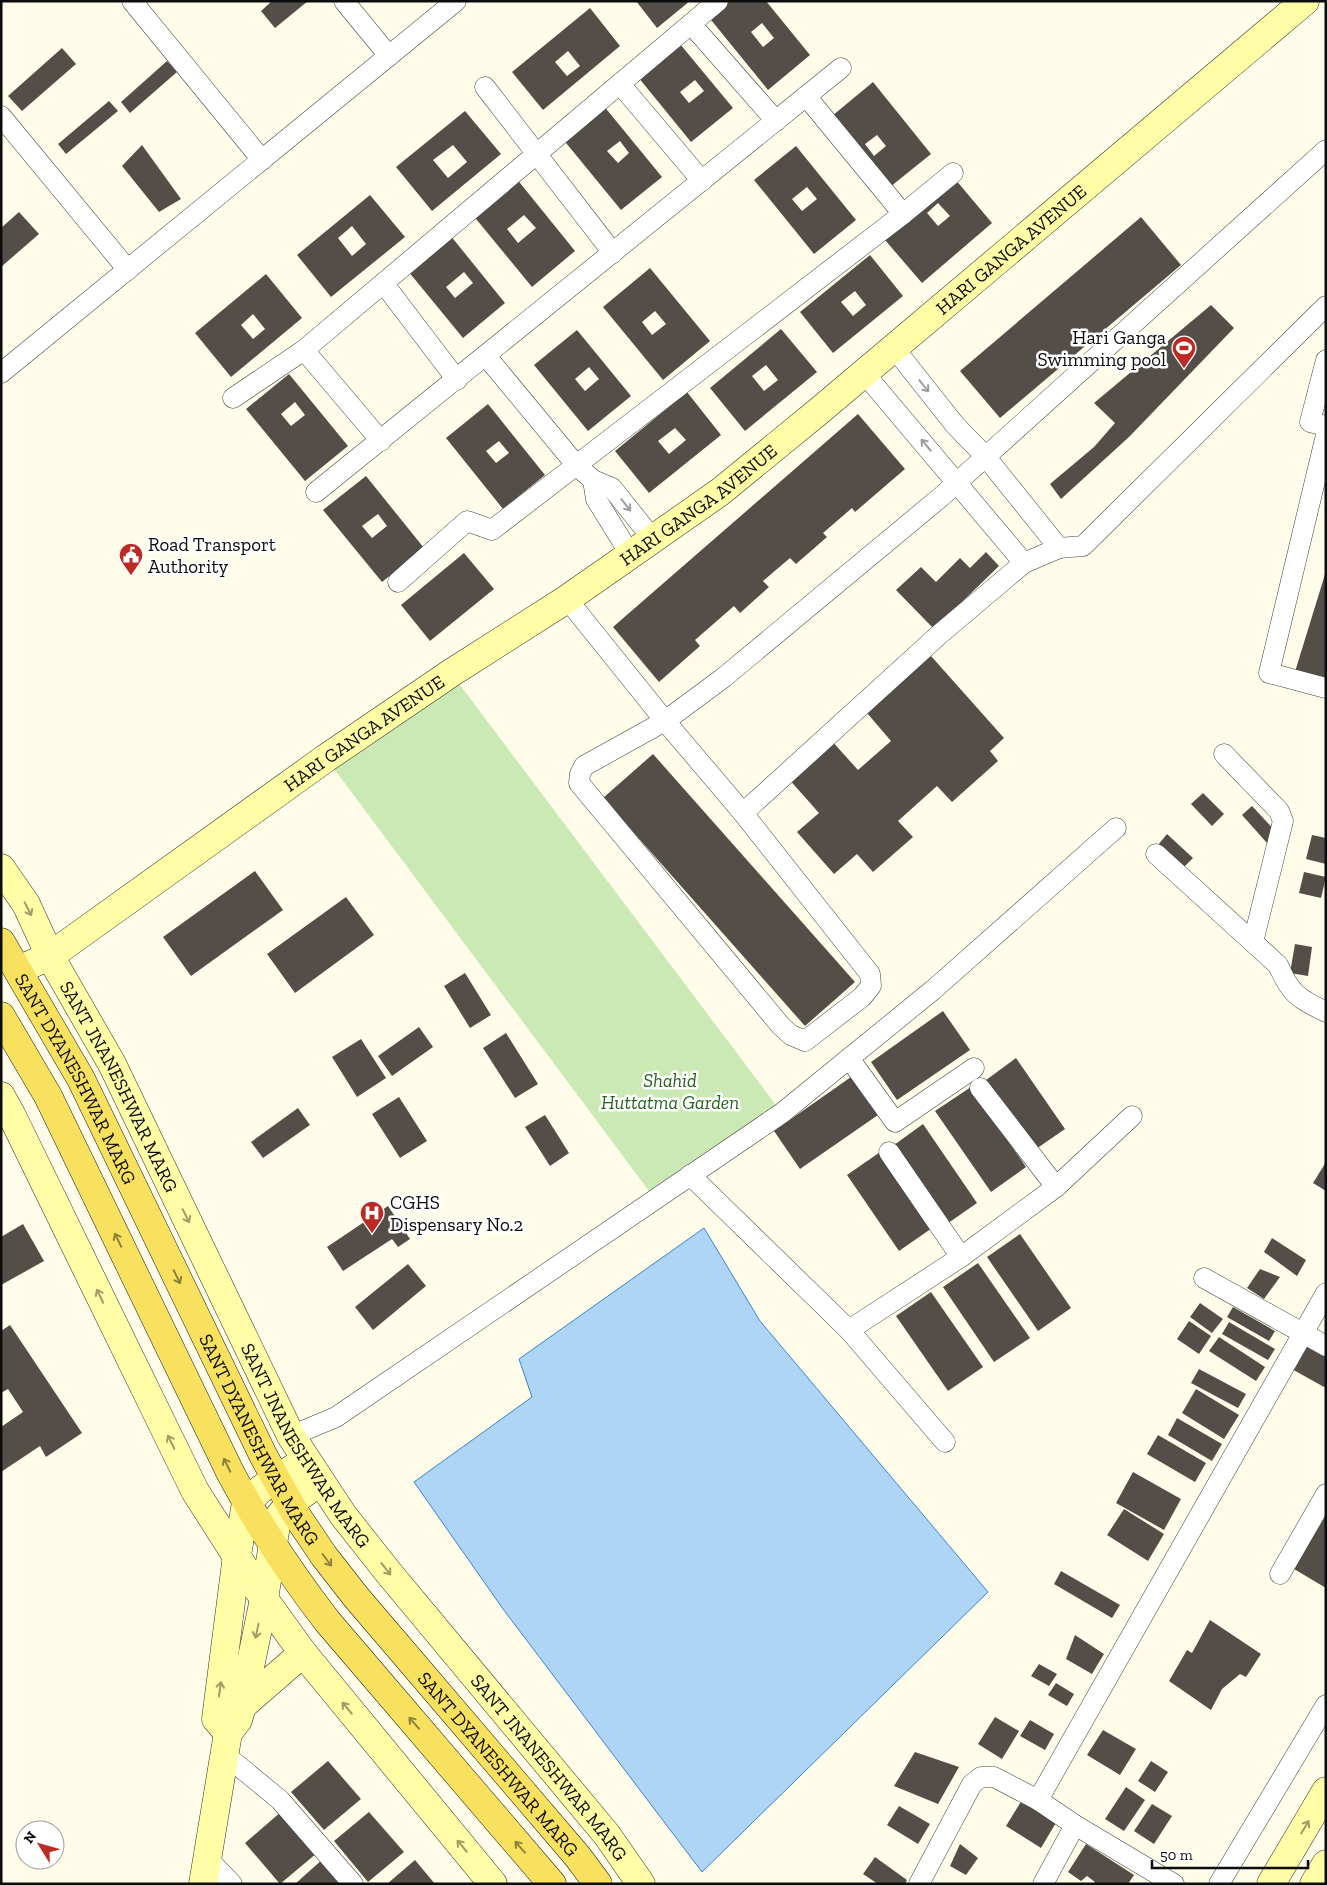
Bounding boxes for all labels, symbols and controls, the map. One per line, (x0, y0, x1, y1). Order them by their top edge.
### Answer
street label: HARI GANGA AVENUE (931, 179, 1091, 319)
place label: Hari Ganga Swimming pool (1037, 326, 1166, 371)
sports icon: Hari Ganga Swimming pool (1171, 335, 1197, 369)
one-way arrow (919, 379, 930, 392)
street label: HARI GANGA AVENUE (615, 439, 781, 570)
one-way arrow (920, 439, 931, 452)
one-way arrow (620, 498, 631, 511)
place label: Road Transport Authority (148, 533, 276, 578)
public building icon: Road Transport Authority (118, 542, 144, 576)
street label: HARI GANGA AVENUE (279, 670, 448, 796)
one-way arrow (23, 901, 33, 916)
street label: SANT DYANESHWAR MARG (10, 969, 142, 1188)
street label: SANT JNANESHWAR MARG (55, 977, 183, 1196)
park label: Shahid Huttatma Garden (601, 1069, 739, 1114)
place label: CGHS Dispensary No.2 (390, 1191, 523, 1236)
hospital icon: CGHS Dispensary No.2 (359, 1200, 385, 1234)
one-way arrow (181, 1208, 191, 1223)
one-way arrow (113, 1233, 123, 1248)
one-way arrow (172, 1270, 182, 1285)
one-way arrow (95, 1288, 105, 1303)
street label: SANT DYANESHWAR MARG (195, 1330, 325, 1549)
street label: SANT JNANESHWAR MARG (237, 1339, 376, 1552)
one-way arrow (166, 1435, 175, 1450)
one-way arrow (222, 1458, 232, 1473)
one-way arrow (322, 1553, 332, 1567)
one-way arrow (380, 1563, 391, 1576)
one-way arrow (252, 1623, 261, 1639)
street label: SANT DYANESHWAR MARG (413, 1667, 584, 1861)
street label: SANT JNANESHWAR MARG (466, 1669, 633, 1865)
one-way arrow (215, 1681, 225, 1697)
one-way arrow (342, 1701, 353, 1714)
one-way arrow (409, 1717, 420, 1730)
north arrow (15, 1820, 65, 1870)
one-way arrow (1300, 1820, 1310, 1834)
text: N (20, 1828, 40, 1847)
scale bar (1152, 1838, 1308, 1870)
one-way arrow (457, 1840, 468, 1853)
one-way arrow (515, 1840, 526, 1853)
text: 50 m (1160, 1846, 1193, 1864)

